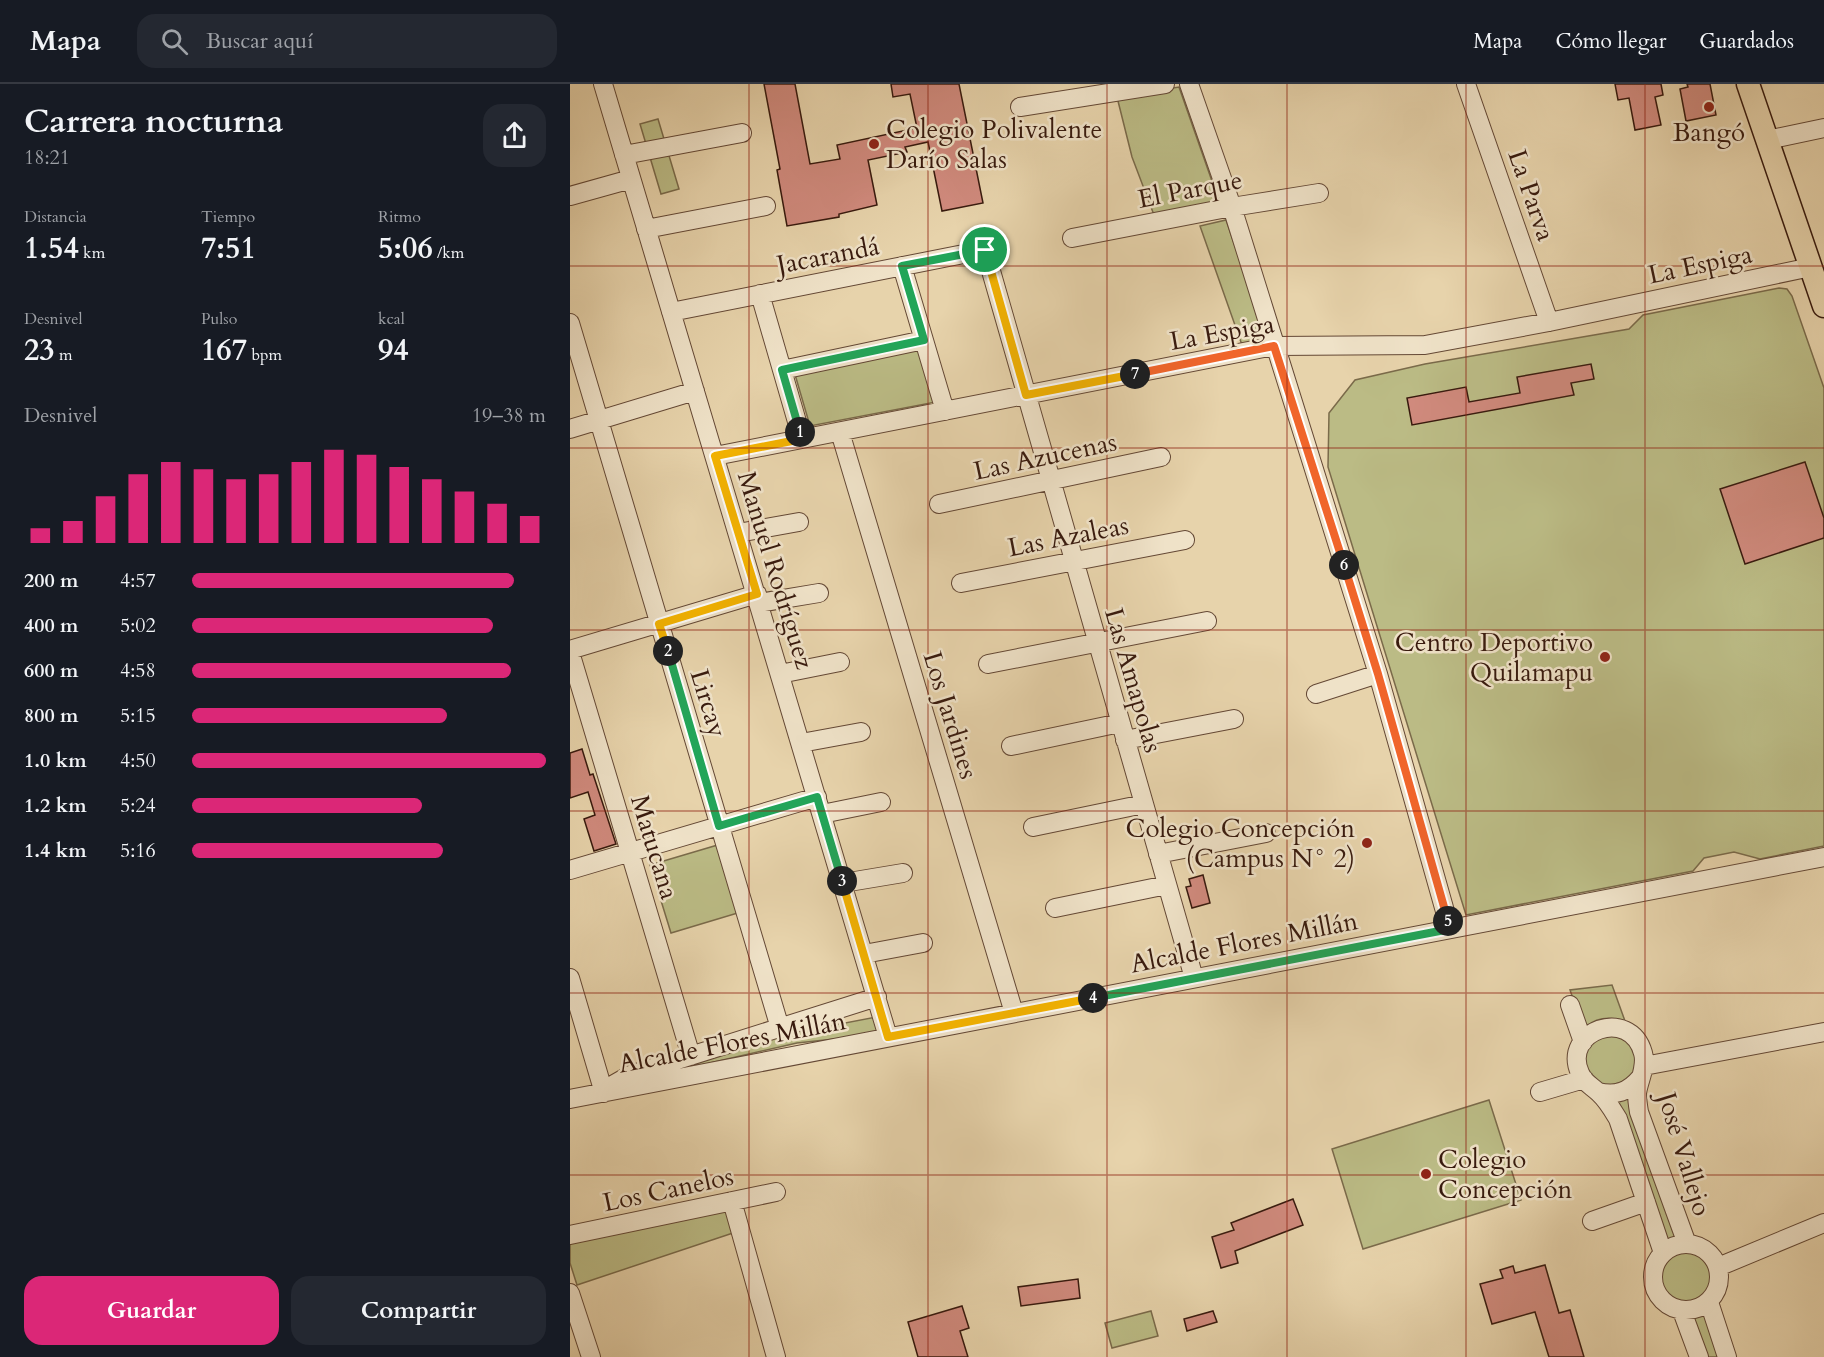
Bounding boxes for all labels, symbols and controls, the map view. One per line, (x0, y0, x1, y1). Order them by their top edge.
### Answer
search box (137, 14, 557, 68)
text: Mapa (30, 22, 101, 60)
icon: search (158, 25, 191, 58)
text: Buscar aquí (206, 26, 313, 56)
text: Mapa (1473, 27, 1522, 56)
text: Cómo llegar (1555, 27, 1666, 56)
text: Guardados (1699, 27, 1794, 56)
text: Carrera nocturna (24, 99, 283, 144)
marker: Bangó (1702, 100, 1716, 114)
button: share (483, 104, 546, 167)
place label: Colegio Polivalente Darío Salas (886, 112, 1102, 177)
place label: Bangó (1673, 115, 1745, 150)
marker: Colegio Polivalente Darío Salas (867, 137, 881, 151)
text: 18:21 (24, 144, 70, 171)
street label: La Parva (1500, 145, 1563, 246)
street label: El Parque (1135, 162, 1245, 217)
text: Distancia (24, 206, 87, 228)
text: Tiempo (201, 206, 255, 228)
text: Ritmo (378, 206, 421, 228)
pin (959, 224, 1010, 275)
text: 1.54 (24, 228, 79, 269)
text: 7:51 (201, 228, 256, 269)
text: 5:06 (378, 228, 433, 269)
street label: Jacarandá (770, 228, 882, 283)
icon: arrive (968, 233, 1001, 266)
street label: La Espiga (1645, 236, 1755, 293)
text: km (79, 242, 105, 264)
text: /km (433, 242, 464, 264)
street label: La Espiga (1167, 306, 1277, 359)
text: Desnivel (24, 308, 83, 330)
text: Pulso (201, 308, 237, 330)
text: kcal (378, 308, 405, 330)
text: 23 (24, 330, 55, 371)
text: 167 (201, 330, 247, 371)
text: 94 (378, 330, 409, 371)
text: m (55, 344, 73, 366)
text: bpm (247, 344, 282, 366)
pin: 7 (1120, 359, 1150, 389)
text: 7 (1131, 363, 1139, 385)
text: Desnivel (24, 402, 97, 429)
text: 19–38 m (472, 402, 546, 429)
pin: 1 (785, 417, 815, 447)
text: 1 (796, 421, 804, 443)
street label: Las Azucenas (970, 424, 1120, 489)
street label: Manuel Rodríguez (729, 467, 822, 674)
street label: Las Azaleas (1005, 508, 1131, 565)
pin: 6 (1329, 550, 1359, 580)
text: 6 (1340, 554, 1348, 576)
text: 200 m (24, 567, 79, 594)
text: 4:57 (120, 567, 156, 594)
street label: Las Amapolas (1096, 604, 1171, 756)
text: 400 m (24, 612, 79, 639)
text: 5:02 (120, 612, 156, 639)
place label: Centro Deportivo Quilamapu (1395, 625, 1593, 690)
pin: 2 (653, 636, 683, 666)
text: 2 (664, 640, 672, 662)
street label: Los Jardines (915, 647, 986, 783)
marker: Centro Deportivo Quilamapu (1598, 650, 1612, 664)
text: 600 m (24, 657, 79, 684)
text: 4:58 (120, 657, 156, 684)
street label: Lircay (682, 665, 735, 742)
text: 800 m (24, 702, 79, 729)
text: 5:15 (120, 702, 156, 729)
text: 1.0 km (24, 747, 87, 774)
text: 4:50 (120, 747, 156, 774)
street label: Matucana (622, 791, 687, 904)
text: 1.2 km (24, 792, 87, 819)
text: 5:24 (120, 792, 156, 819)
place label: Colegio Concepción (Campus N° 2) (1126, 811, 1355, 876)
marker: Colegio Concepción (Campus N° 2) (1360, 836, 1374, 850)
text: 1.4 km (24, 837, 87, 864)
text: 5:16 (120, 837, 156, 864)
pin: 3 (827, 866, 857, 896)
text: 3 (838, 870, 846, 892)
street label: Alcalde Flores Millán (1127, 903, 1361, 982)
pin: 5 (1433, 906, 1463, 936)
text: 5 (1444, 910, 1452, 932)
pin: 4 (1078, 983, 1108, 1013)
text: 4 (1089, 987, 1097, 1009)
street label: Alcalde Flores Millán (615, 1003, 849, 1082)
street label: José Vallejo (1648, 1084, 1720, 1220)
place label: Colegio Concepción (1438, 1142, 1572, 1207)
street label: Los Canelos (600, 1159, 737, 1220)
marker: Colegio Concepción (1419, 1167, 1433, 1181)
button: Guardar (24, 1276, 279, 1345)
button: Compartir (291, 1276, 546, 1345)

